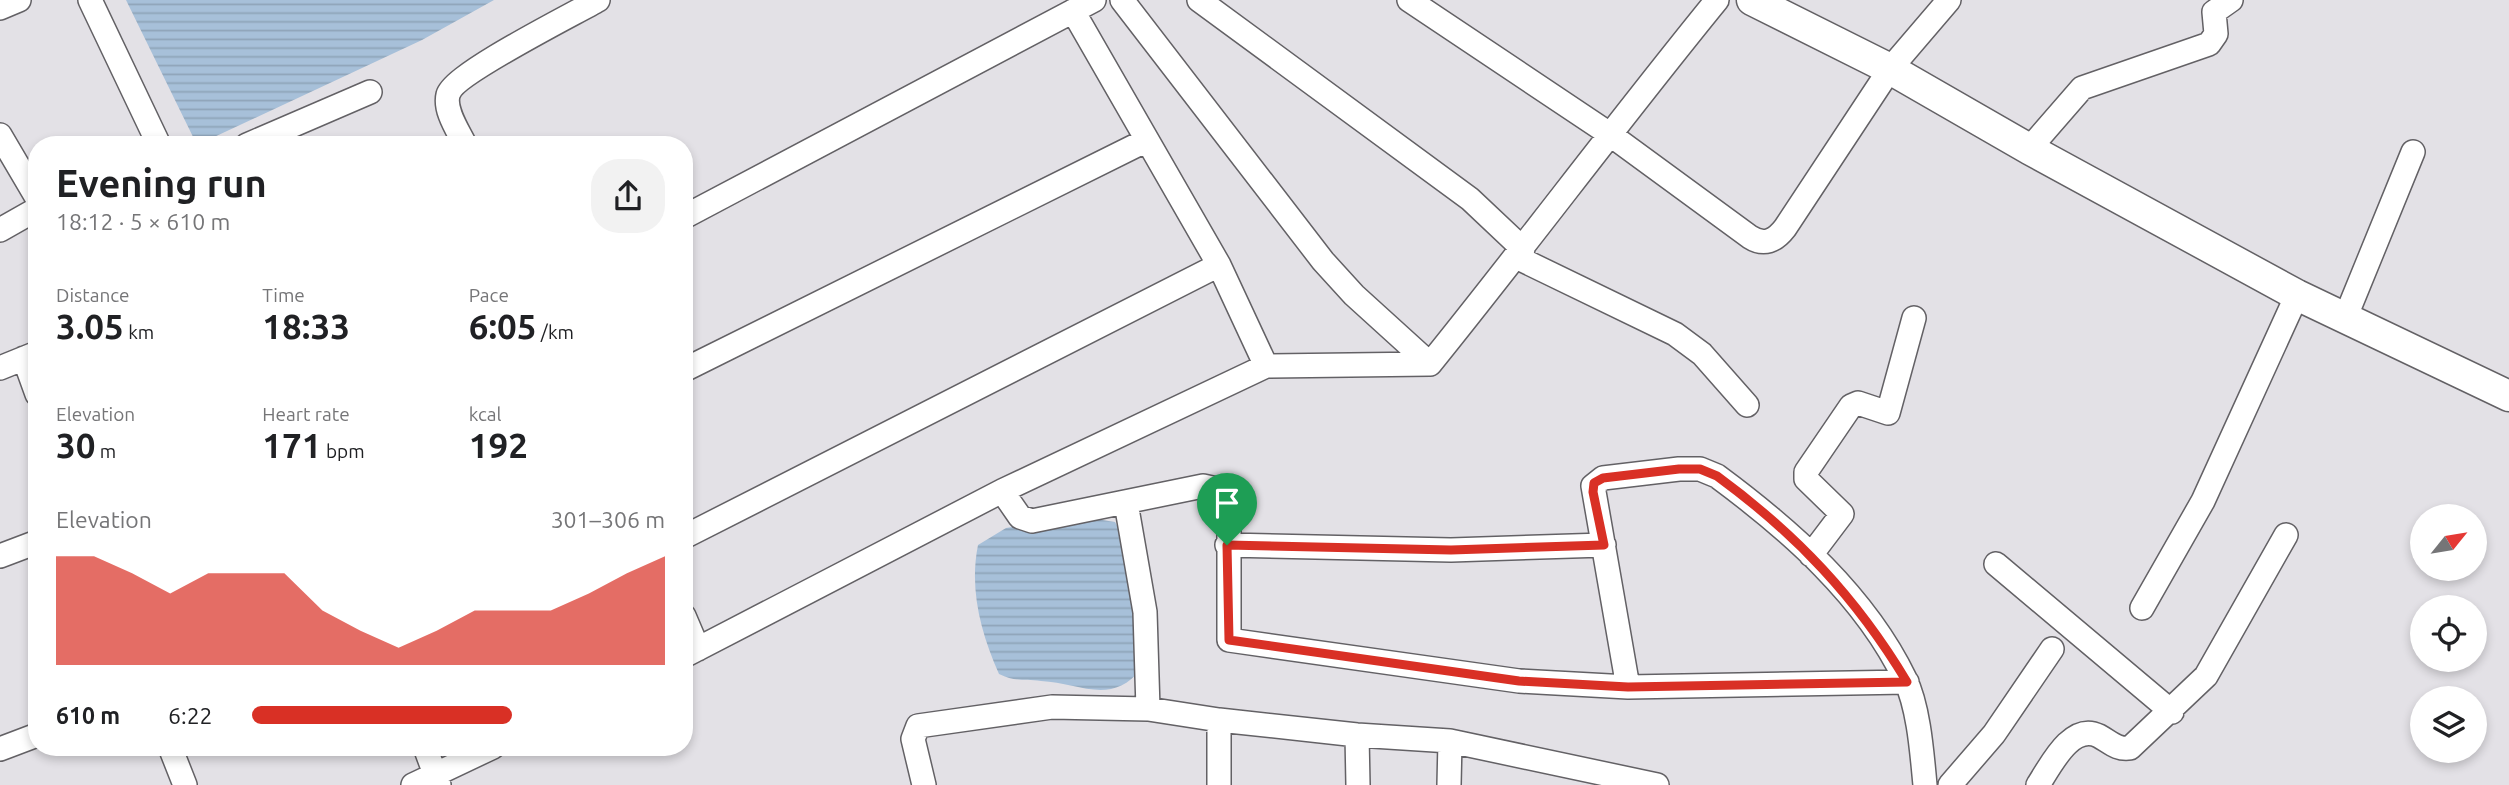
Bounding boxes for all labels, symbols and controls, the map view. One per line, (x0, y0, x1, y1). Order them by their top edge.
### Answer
button: share (591, 159, 665, 233)
text: Evening run (56, 162, 267, 204)
text: 18:12 · 5 × 610 m (56, 209, 230, 234)
text: Distance (56, 284, 130, 306)
text: Time (262, 284, 305, 306)
text: Pace (469, 284, 509, 306)
text: 3.05 (56, 306, 124, 346)
text: 18:33 (262, 306, 350, 346)
text: 6:05 (469, 306, 537, 346)
text: km (124, 321, 154, 343)
text: /km (537, 321, 574, 343)
text: Elevation (56, 403, 135, 425)
text: Heart rate (262, 403, 350, 425)
text: kcal (469, 403, 501, 425)
text: 30 (56, 425, 95, 465)
text: 171 (262, 425, 322, 465)
text: 192 (469, 425, 528, 465)
text: m (95, 440, 116, 462)
text: bpm (322, 440, 365, 462)
pin (1197, 473, 1257, 545)
icon: arrive (1208, 484, 1246, 522)
north arrow (2410, 504, 2487, 581)
map controls (2410, 504, 2487, 763)
text: Elevation (56, 507, 152, 532)
text: 301–306 m (551, 507, 665, 532)
button: locate (2410, 595, 2487, 672)
button: layers (2410, 686, 2487, 763)
text: 610 m (56, 703, 120, 728)
text: 6:22 (168, 703, 213, 728)

